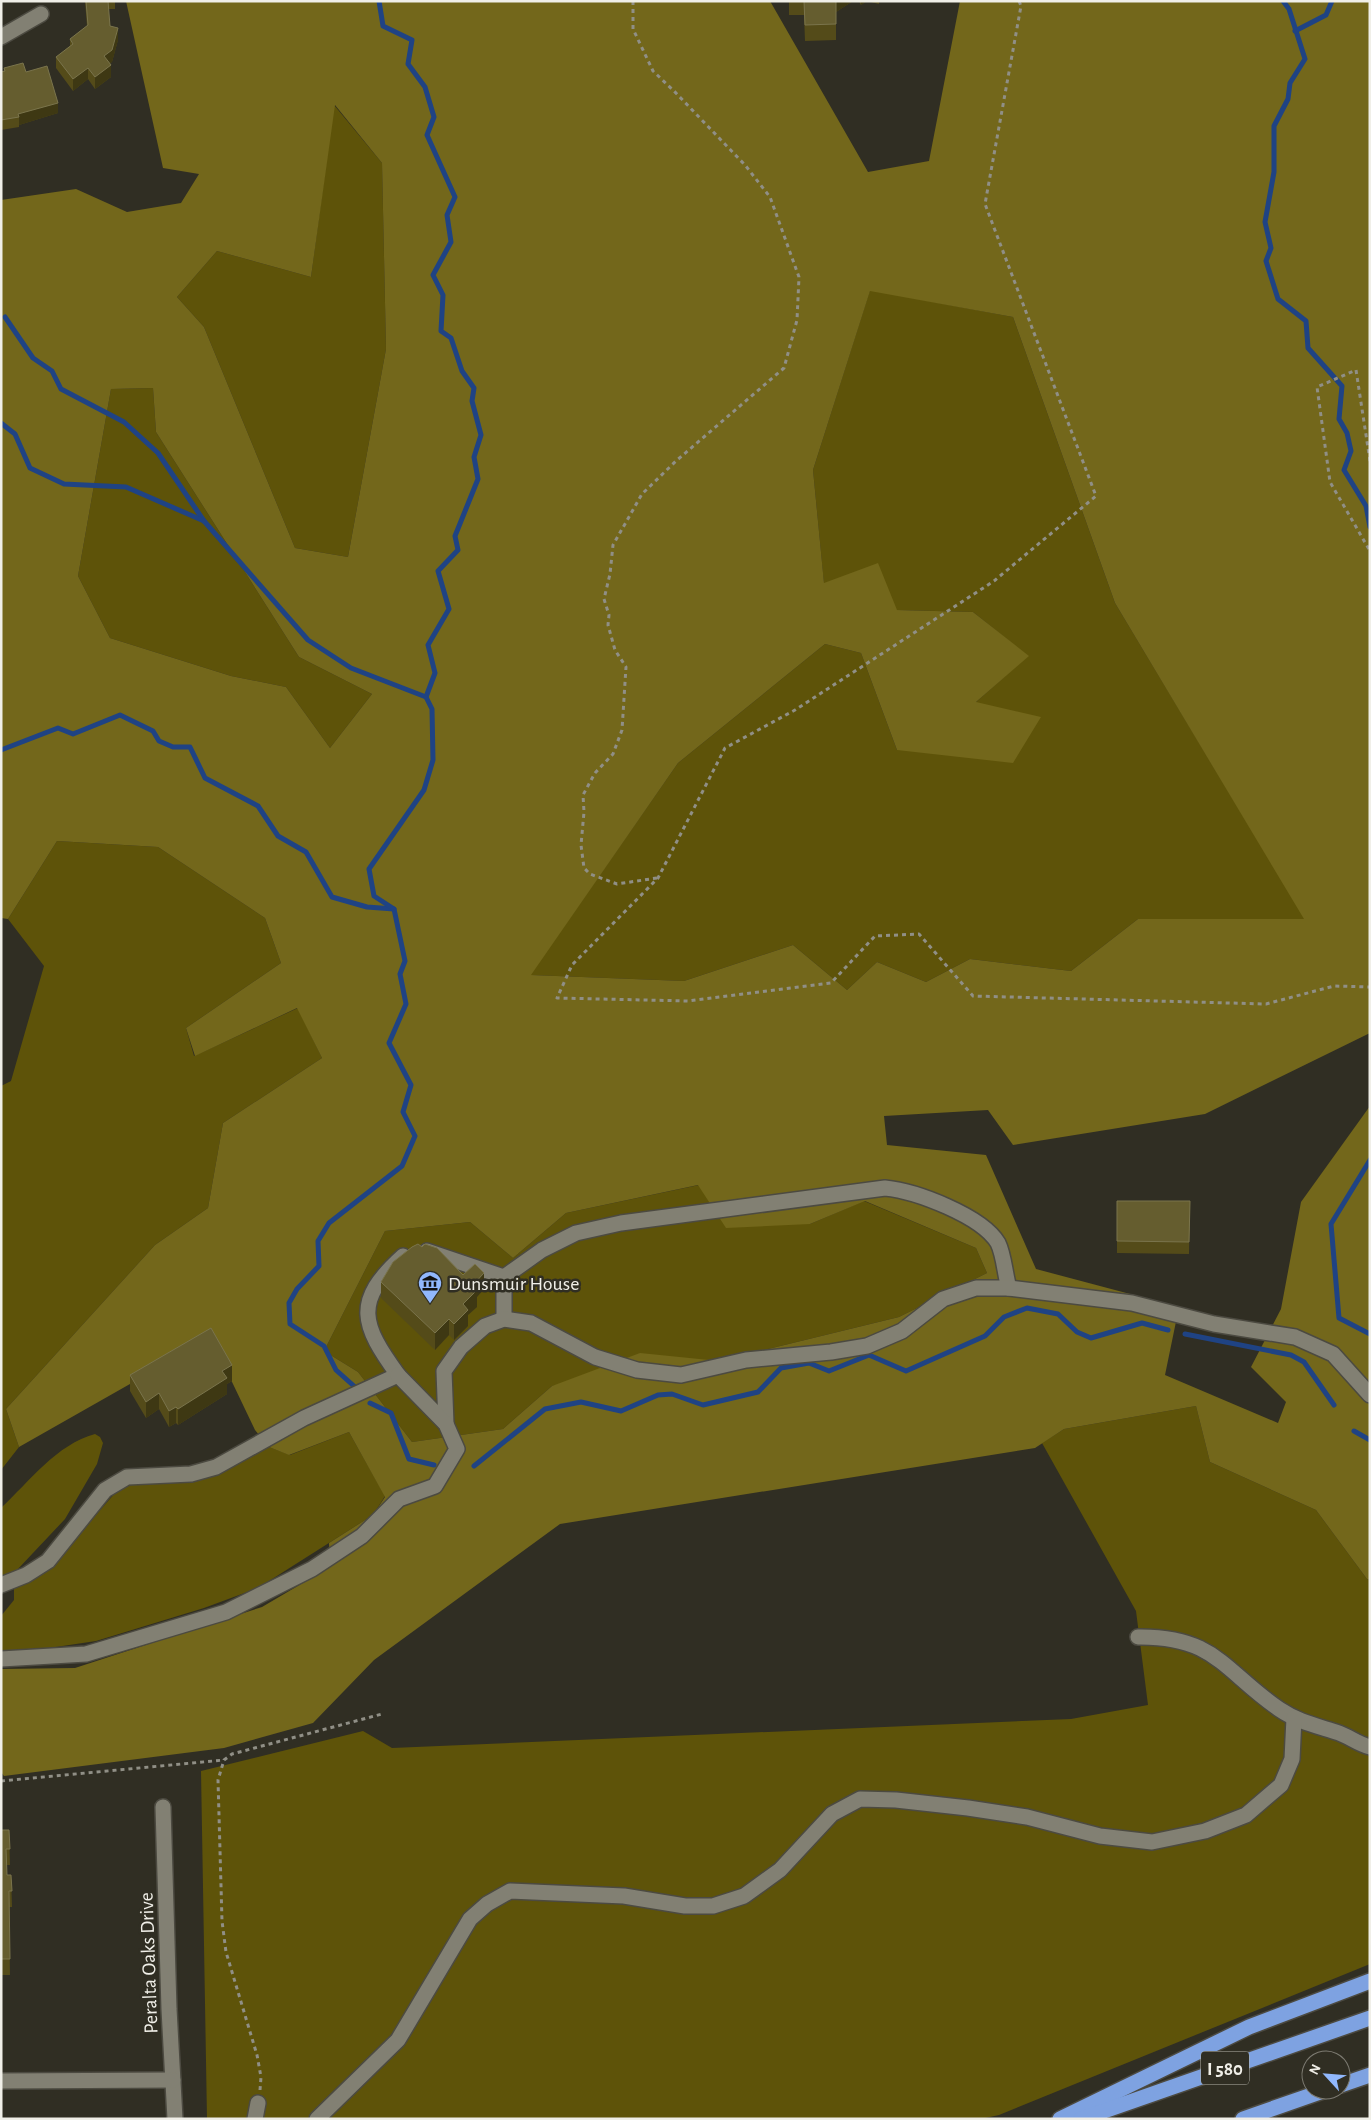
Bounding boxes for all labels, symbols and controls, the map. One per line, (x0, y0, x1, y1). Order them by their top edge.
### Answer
museum icon: Dunsmuir House (417, 1270, 443, 1304)
place label: Dunsmuir House (448, 1274, 579, 1294)
street label: Peralta Oaks Drive (137, 1892, 161, 2034)
north arrow (1301, 2050, 1351, 2100)
road number: I 580 (1201, 2052, 1249, 2084)
text: N (1307, 2062, 1324, 2077)

